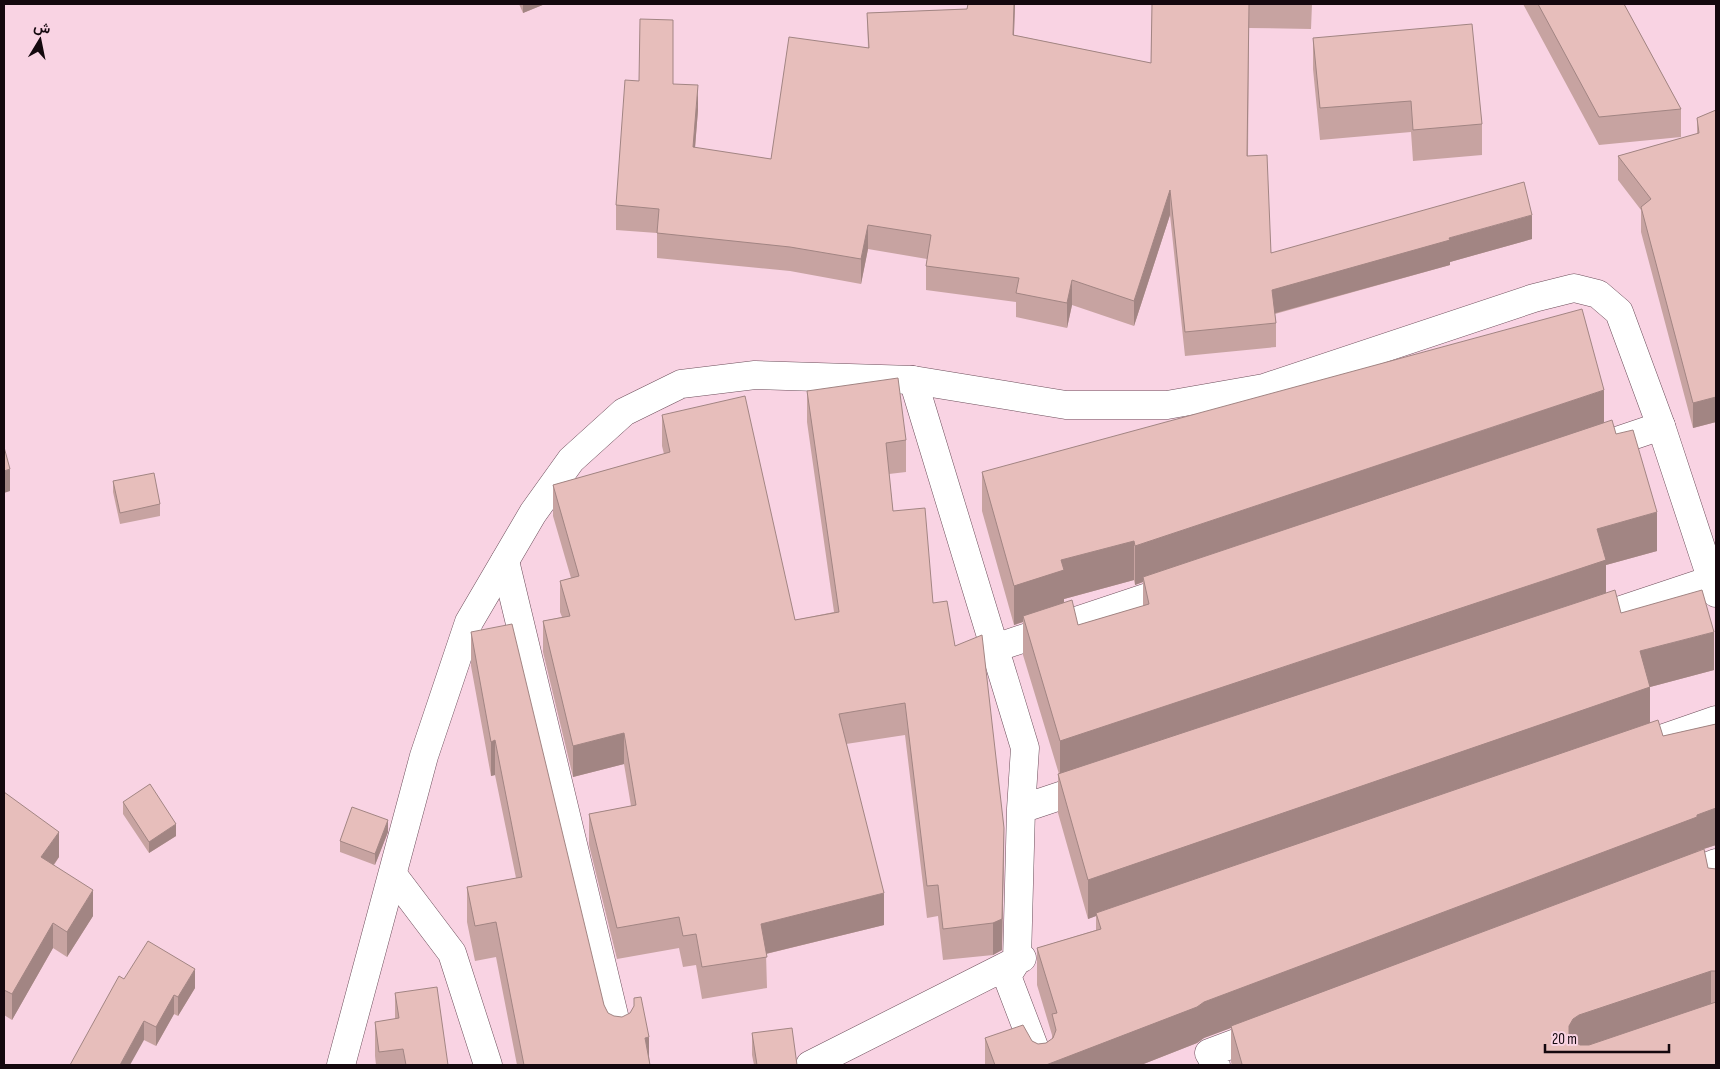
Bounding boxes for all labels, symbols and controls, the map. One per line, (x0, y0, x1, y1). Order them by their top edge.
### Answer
north arrow (15, 15, 65, 65)
text: ش (32, 18, 52, 38)
scale bar (1545, 1022, 1669, 1054)
text: 20 m (1552, 1030, 1577, 1049)

